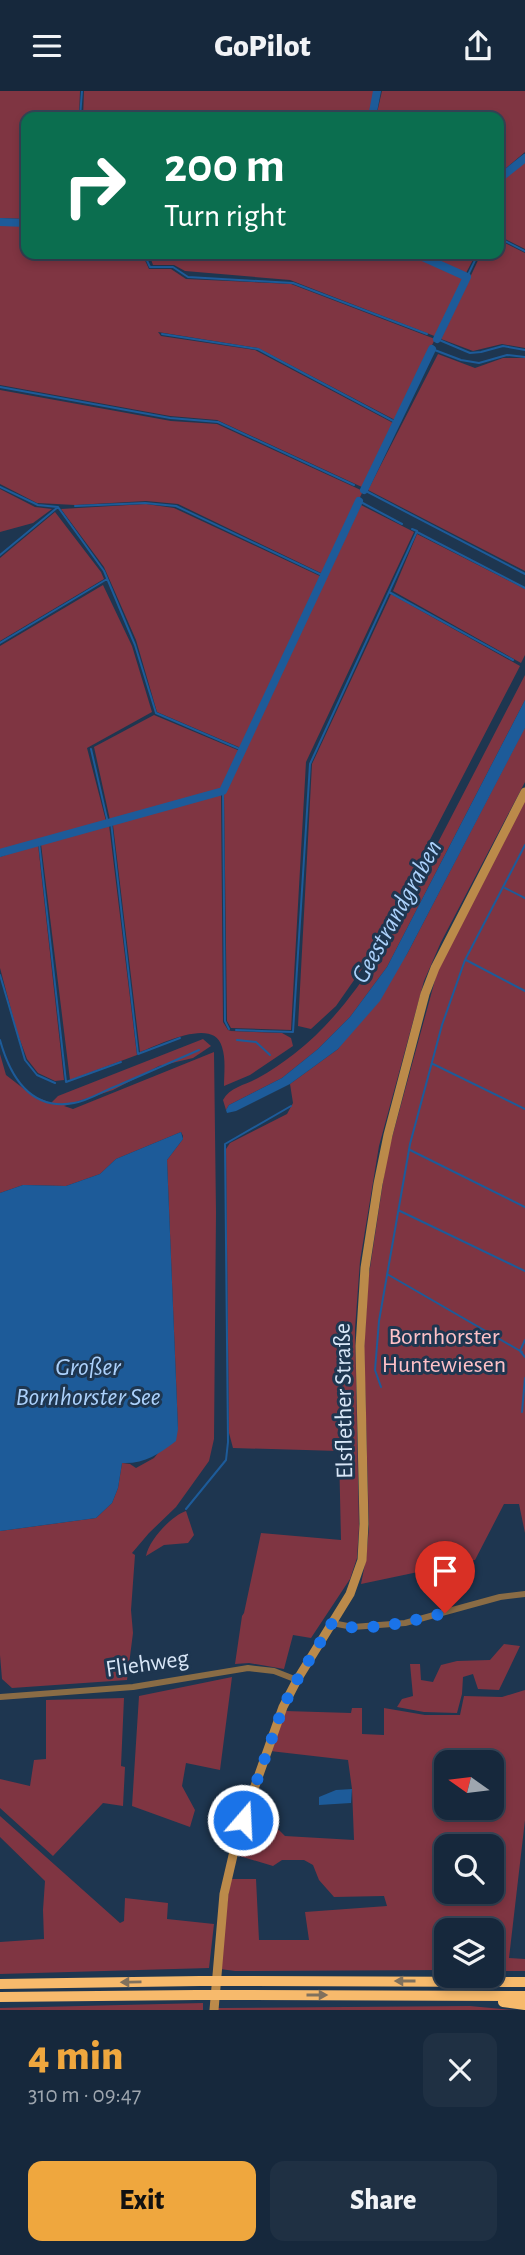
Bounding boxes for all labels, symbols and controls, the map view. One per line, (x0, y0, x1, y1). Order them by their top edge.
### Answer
icon: menu (28, 27, 66, 65)
icon: share (459, 27, 497, 65)
text: GoPilot (214, 30, 311, 62)
icon: right (49, 140, 140, 231)
text: 200 m (164, 142, 285, 191)
text: Turn right (164, 200, 286, 232)
water label: Geestrandgraben (347, 836, 447, 987)
street label: Elsflether Straße (331, 1323, 357, 1479)
park label: Bornhorster Huntewiesen (382, 1325, 506, 1377)
water label: Großer Bornhorster See (15, 1354, 161, 1410)
pin (415, 1541, 475, 1613)
icon: arrive (426, 1552, 464, 1590)
street label: Fliehweg (104, 1646, 190, 1682)
north arrow (434, 1750, 504, 1820)
map controls (434, 1750, 504, 1988)
position arrow (206, 1783, 280, 1857)
button: search (434, 1834, 504, 1904)
button: layers (434, 1918, 504, 1988)
one-way arrow (394, 1975, 416, 1987)
one-way arrow (120, 1976, 142, 1988)
one-way arrow (306, 1989, 328, 2001)
button: close (423, 2033, 497, 2107)
text: 4 min (28, 2035, 124, 2077)
text: 310 m · 09:47 (28, 2084, 141, 2107)
button: Exit (28, 2161, 256, 2241)
button: Share (270, 2161, 497, 2241)

